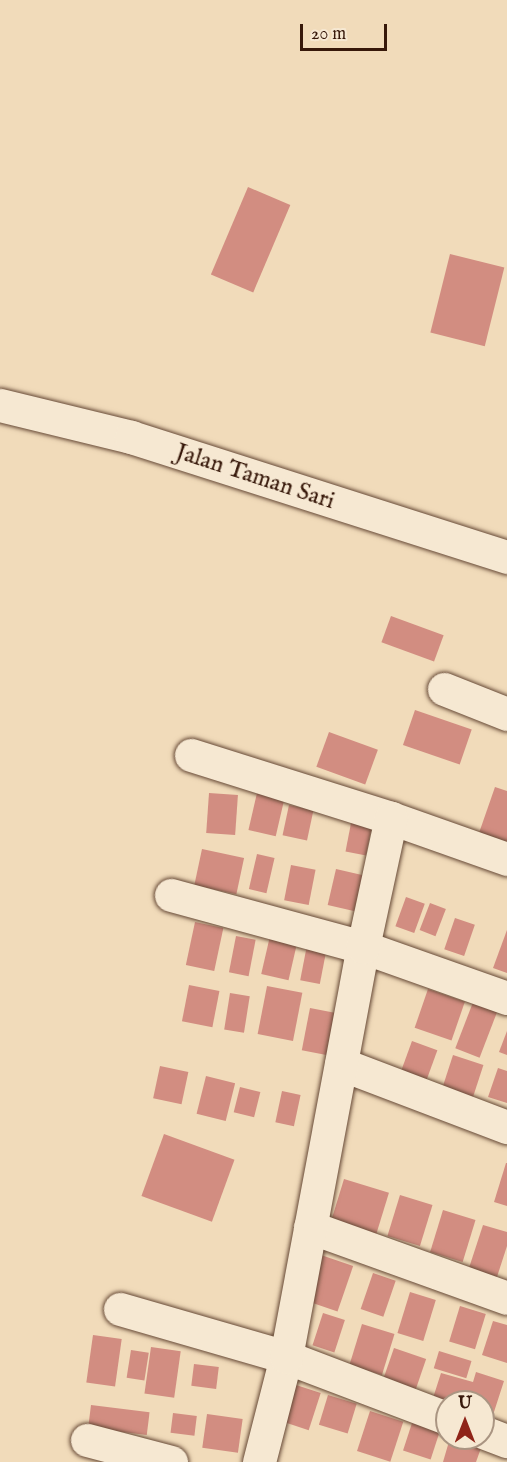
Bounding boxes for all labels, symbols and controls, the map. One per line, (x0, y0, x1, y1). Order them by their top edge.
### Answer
scale bar (303, 12, 390, 50)
text: 20 m (311, 23, 346, 46)
street label: Jalan Taman Sari (172, 438, 338, 516)
north arrow (435, 1390, 495, 1450)
text: U (458, 1394, 472, 1414)

